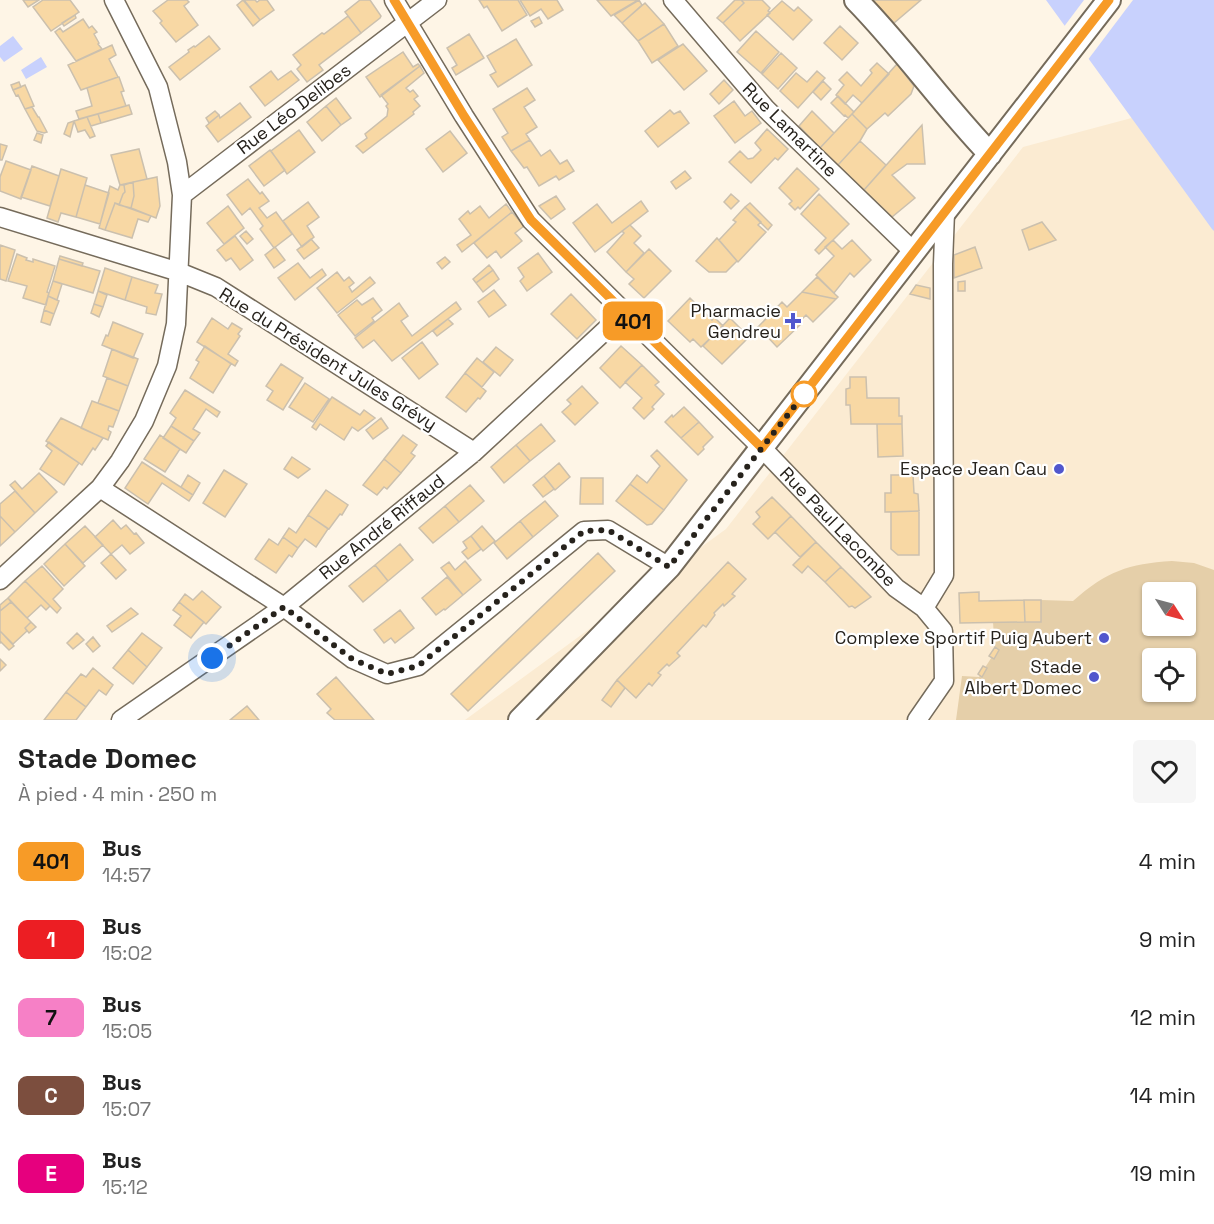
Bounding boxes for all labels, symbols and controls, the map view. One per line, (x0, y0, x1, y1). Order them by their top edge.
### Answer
street label: Rue Léo Delibes (232, 58, 355, 159)
street label: Rue Lamartine (738, 77, 843, 182)
street label: Rue du Président Jules Grévy (215, 282, 441, 435)
place label: Pharmacie Gendreu (691, 299, 781, 343)
line badge: 401 (598, 302, 668, 340)
text: 401 (615, 308, 651, 335)
marker: Pharmacie Gendreu (786, 314, 800, 328)
unlabelled marker (791, 381, 817, 407)
place label: Espace Jean Cau (900, 457, 1047, 480)
street label: Rue Paul Lacombe (775, 462, 902, 591)
marker: Espace Jean Cau (1052, 462, 1066, 476)
street label: Rue André Riffaud (314, 469, 449, 584)
north arrow (1142, 582, 1196, 636)
map controls (1142, 582, 1196, 702)
place label: Complexe Sportif Puig Aubert (835, 626, 1092, 649)
marker: Complexe Sportif Puig Aubert (1097, 631, 1111, 645)
your location (197, 643, 227, 673)
button: locate (1142, 648, 1196, 702)
place label: Stade Albert Domec (964, 655, 1082, 699)
marker: Stade Albert Domec (1087, 670, 1101, 684)
text: Stade Domec (18, 740, 197, 776)
button: heart (1133, 740, 1196, 803)
text: À pied · 4 min · 250 m (18, 781, 217, 807)
text: Bus (102, 834, 142, 862)
text: 4 min (1139, 847, 1196, 875)
text: 401 (33, 848, 69, 875)
text: 14:57 (102, 862, 151, 888)
text: Bus (102, 912, 142, 940)
text: 9 min (1139, 925, 1196, 953)
text: 1 (46, 926, 56, 953)
text: 15:02 (102, 940, 152, 966)
text: Bus (102, 990, 142, 1018)
text: 12 min (1130, 1003, 1196, 1031)
text: 7 (45, 1004, 57, 1031)
text: 15:05 (102, 1018, 152, 1044)
text: Bus (102, 1068, 142, 1096)
text: 14 min (1130, 1081, 1196, 1109)
text: C (44, 1082, 58, 1109)
text: 15:07 (102, 1096, 151, 1122)
text: Bus (102, 1146, 142, 1174)
text: 19 min (1130, 1159, 1196, 1187)
text: E (45, 1160, 57, 1187)
text: 15:12 (102, 1174, 148, 1200)

